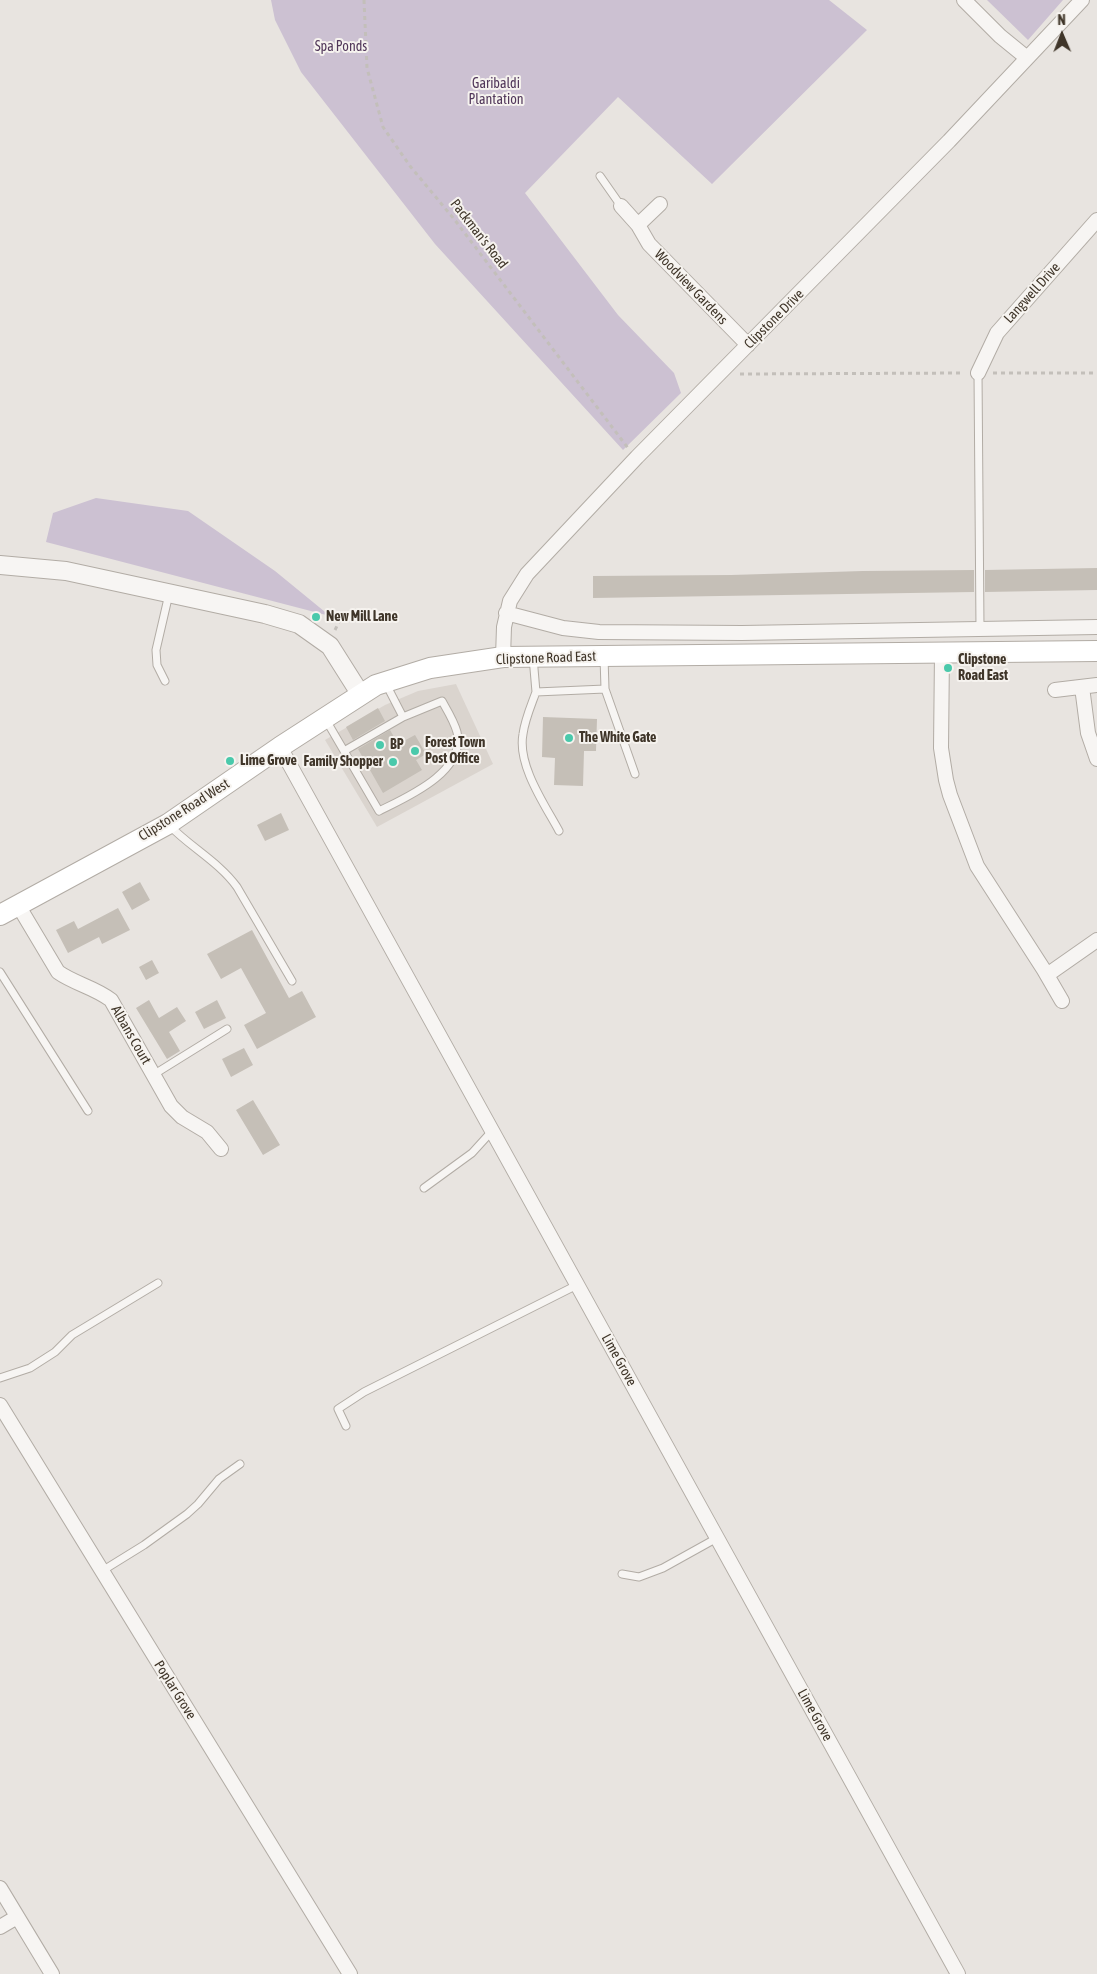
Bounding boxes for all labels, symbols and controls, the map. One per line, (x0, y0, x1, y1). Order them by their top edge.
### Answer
north arrow (1037, 10, 1087, 60)
text: N (1057, 12, 1066, 28)
park label: Spa Ponds (315, 39, 367, 55)
park label: Garibaldi Plantation (468, 76, 524, 108)
street label: Packman's Road (447, 196, 511, 272)
street label: Woodview Gardens (651, 246, 731, 328)
street label: Langwell Drive (1000, 259, 1064, 327)
street label: Clipstone Drive (741, 286, 807, 352)
place label: New Mill Lane (326, 609, 398, 625)
marker: New Mill Lane (310, 611, 322, 623)
street label: Clipstone Road East (496, 648, 596, 668)
place label: Clipstone Road East (958, 652, 1008, 684)
marker: Clipstone Road East (942, 662, 954, 674)
place label: The White Gate (579, 730, 656, 746)
marker: The White Gate (563, 732, 575, 744)
place label: Forest Town Post Office (425, 735, 485, 768)
place label: BP (390, 737, 403, 753)
marker: BP (374, 739, 386, 751)
marker: Forest Town Post Office (409, 745, 421, 757)
place label: Lime Grove (240, 753, 297, 769)
place label: Family Shopper (304, 754, 383, 770)
marker: Lime Grove (224, 755, 236, 767)
marker: Family Shopper (387, 756, 399, 768)
street label: Clipstone Road West (135, 775, 233, 845)
street label: Albans Court (107, 1003, 155, 1067)
street label: Lime Grove (598, 1331, 640, 1389)
street label: Poplar Grove (150, 1657, 200, 1723)
street label: Lime Grove (794, 1686, 836, 1744)

